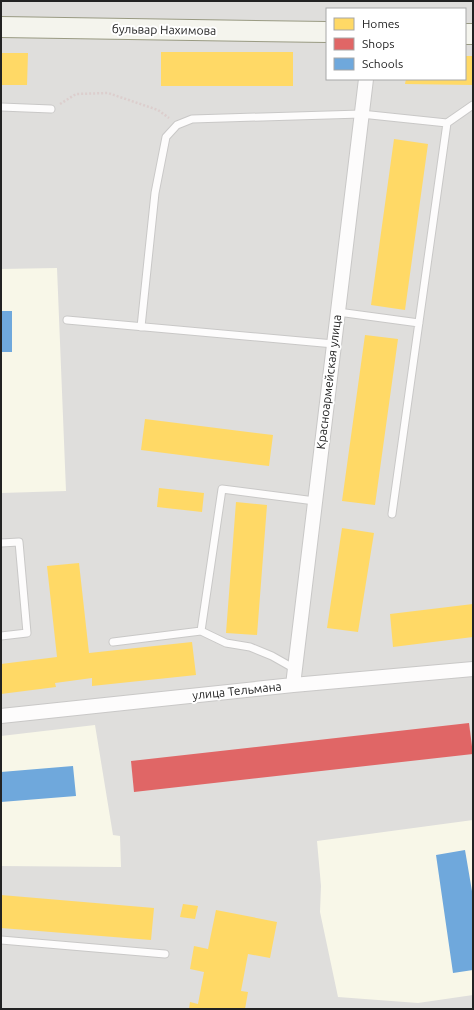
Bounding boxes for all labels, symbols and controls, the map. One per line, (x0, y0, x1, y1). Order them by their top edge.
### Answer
legend (326, 8, 466, 80)
text: Homes (362, 17, 400, 30)
street label: бульвар Нахимова (112, 22, 216, 37)
text: Shops (362, 37, 394, 50)
text: Schools (362, 57, 403, 70)
street label: Красноармейская улица (314, 314, 343, 450)
street label: улица Тельмана (192, 679, 282, 702)

